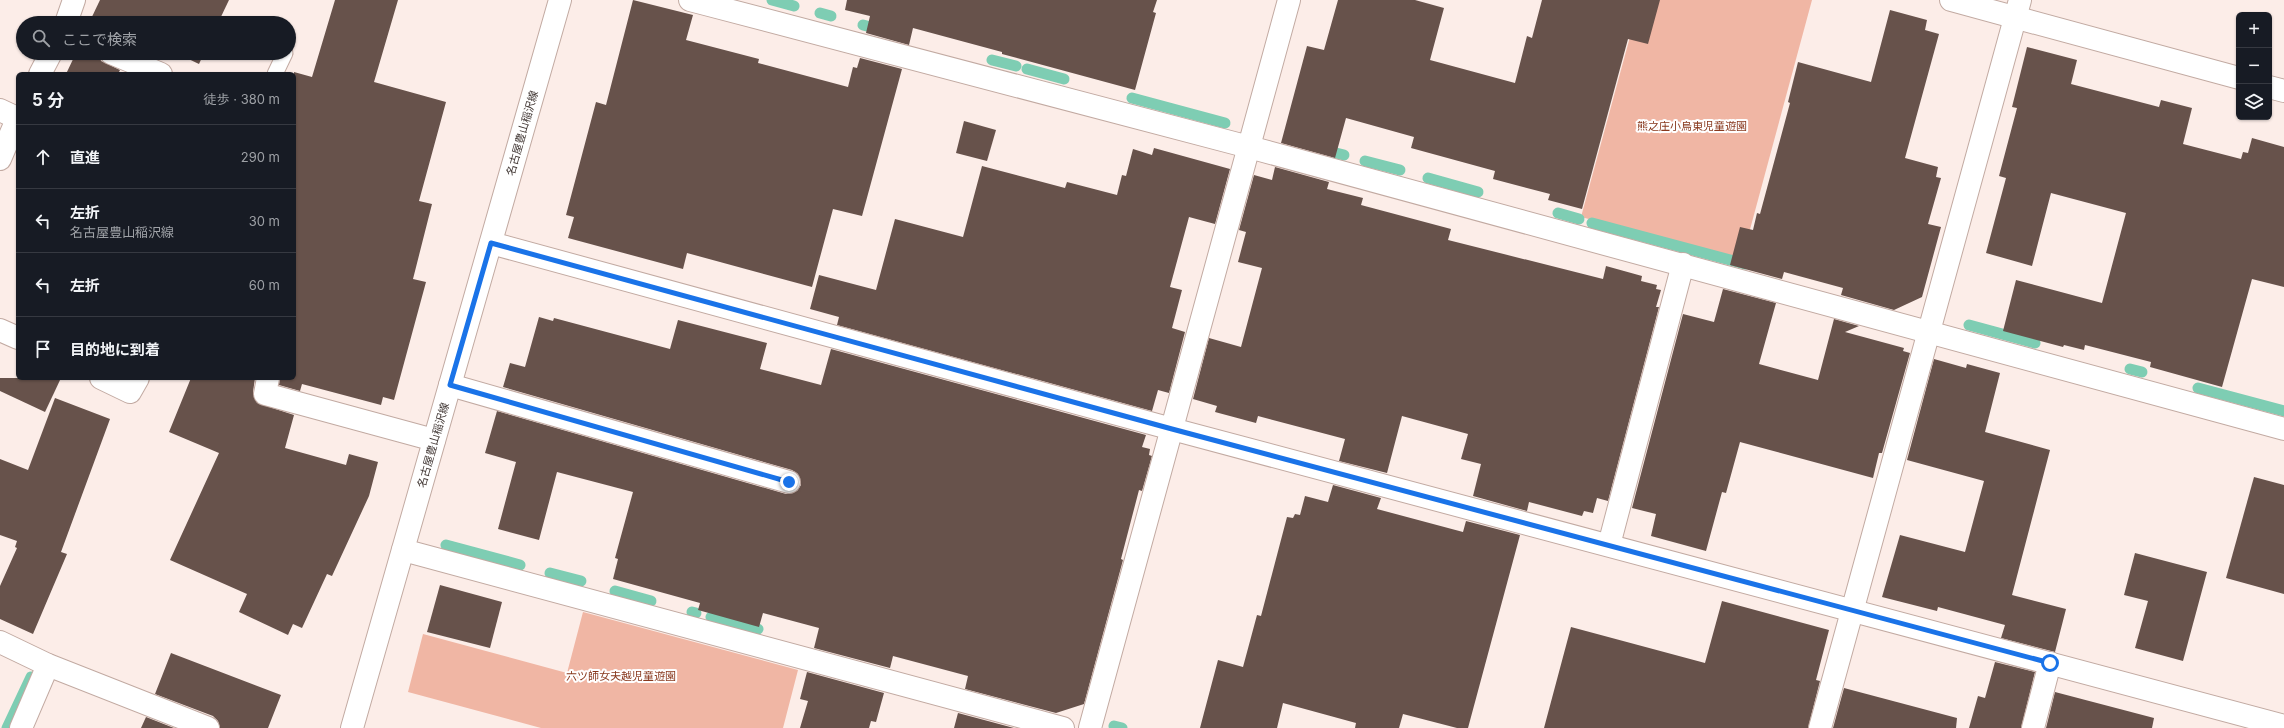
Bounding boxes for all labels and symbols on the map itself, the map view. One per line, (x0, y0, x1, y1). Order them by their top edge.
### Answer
street label: 名古屋豊山稲沢線 (503, 89, 541, 177)
park label: 熊之庄小烏東児童遊園 (1637, 119, 1747, 133)
street label: 名古屋豊山稲沢線 (414, 401, 452, 489)
route end (780, 473, 798, 491)
route start (2041, 654, 2059, 672)
park label: 六ツ師女夫越児童遊園 (566, 669, 676, 683)

